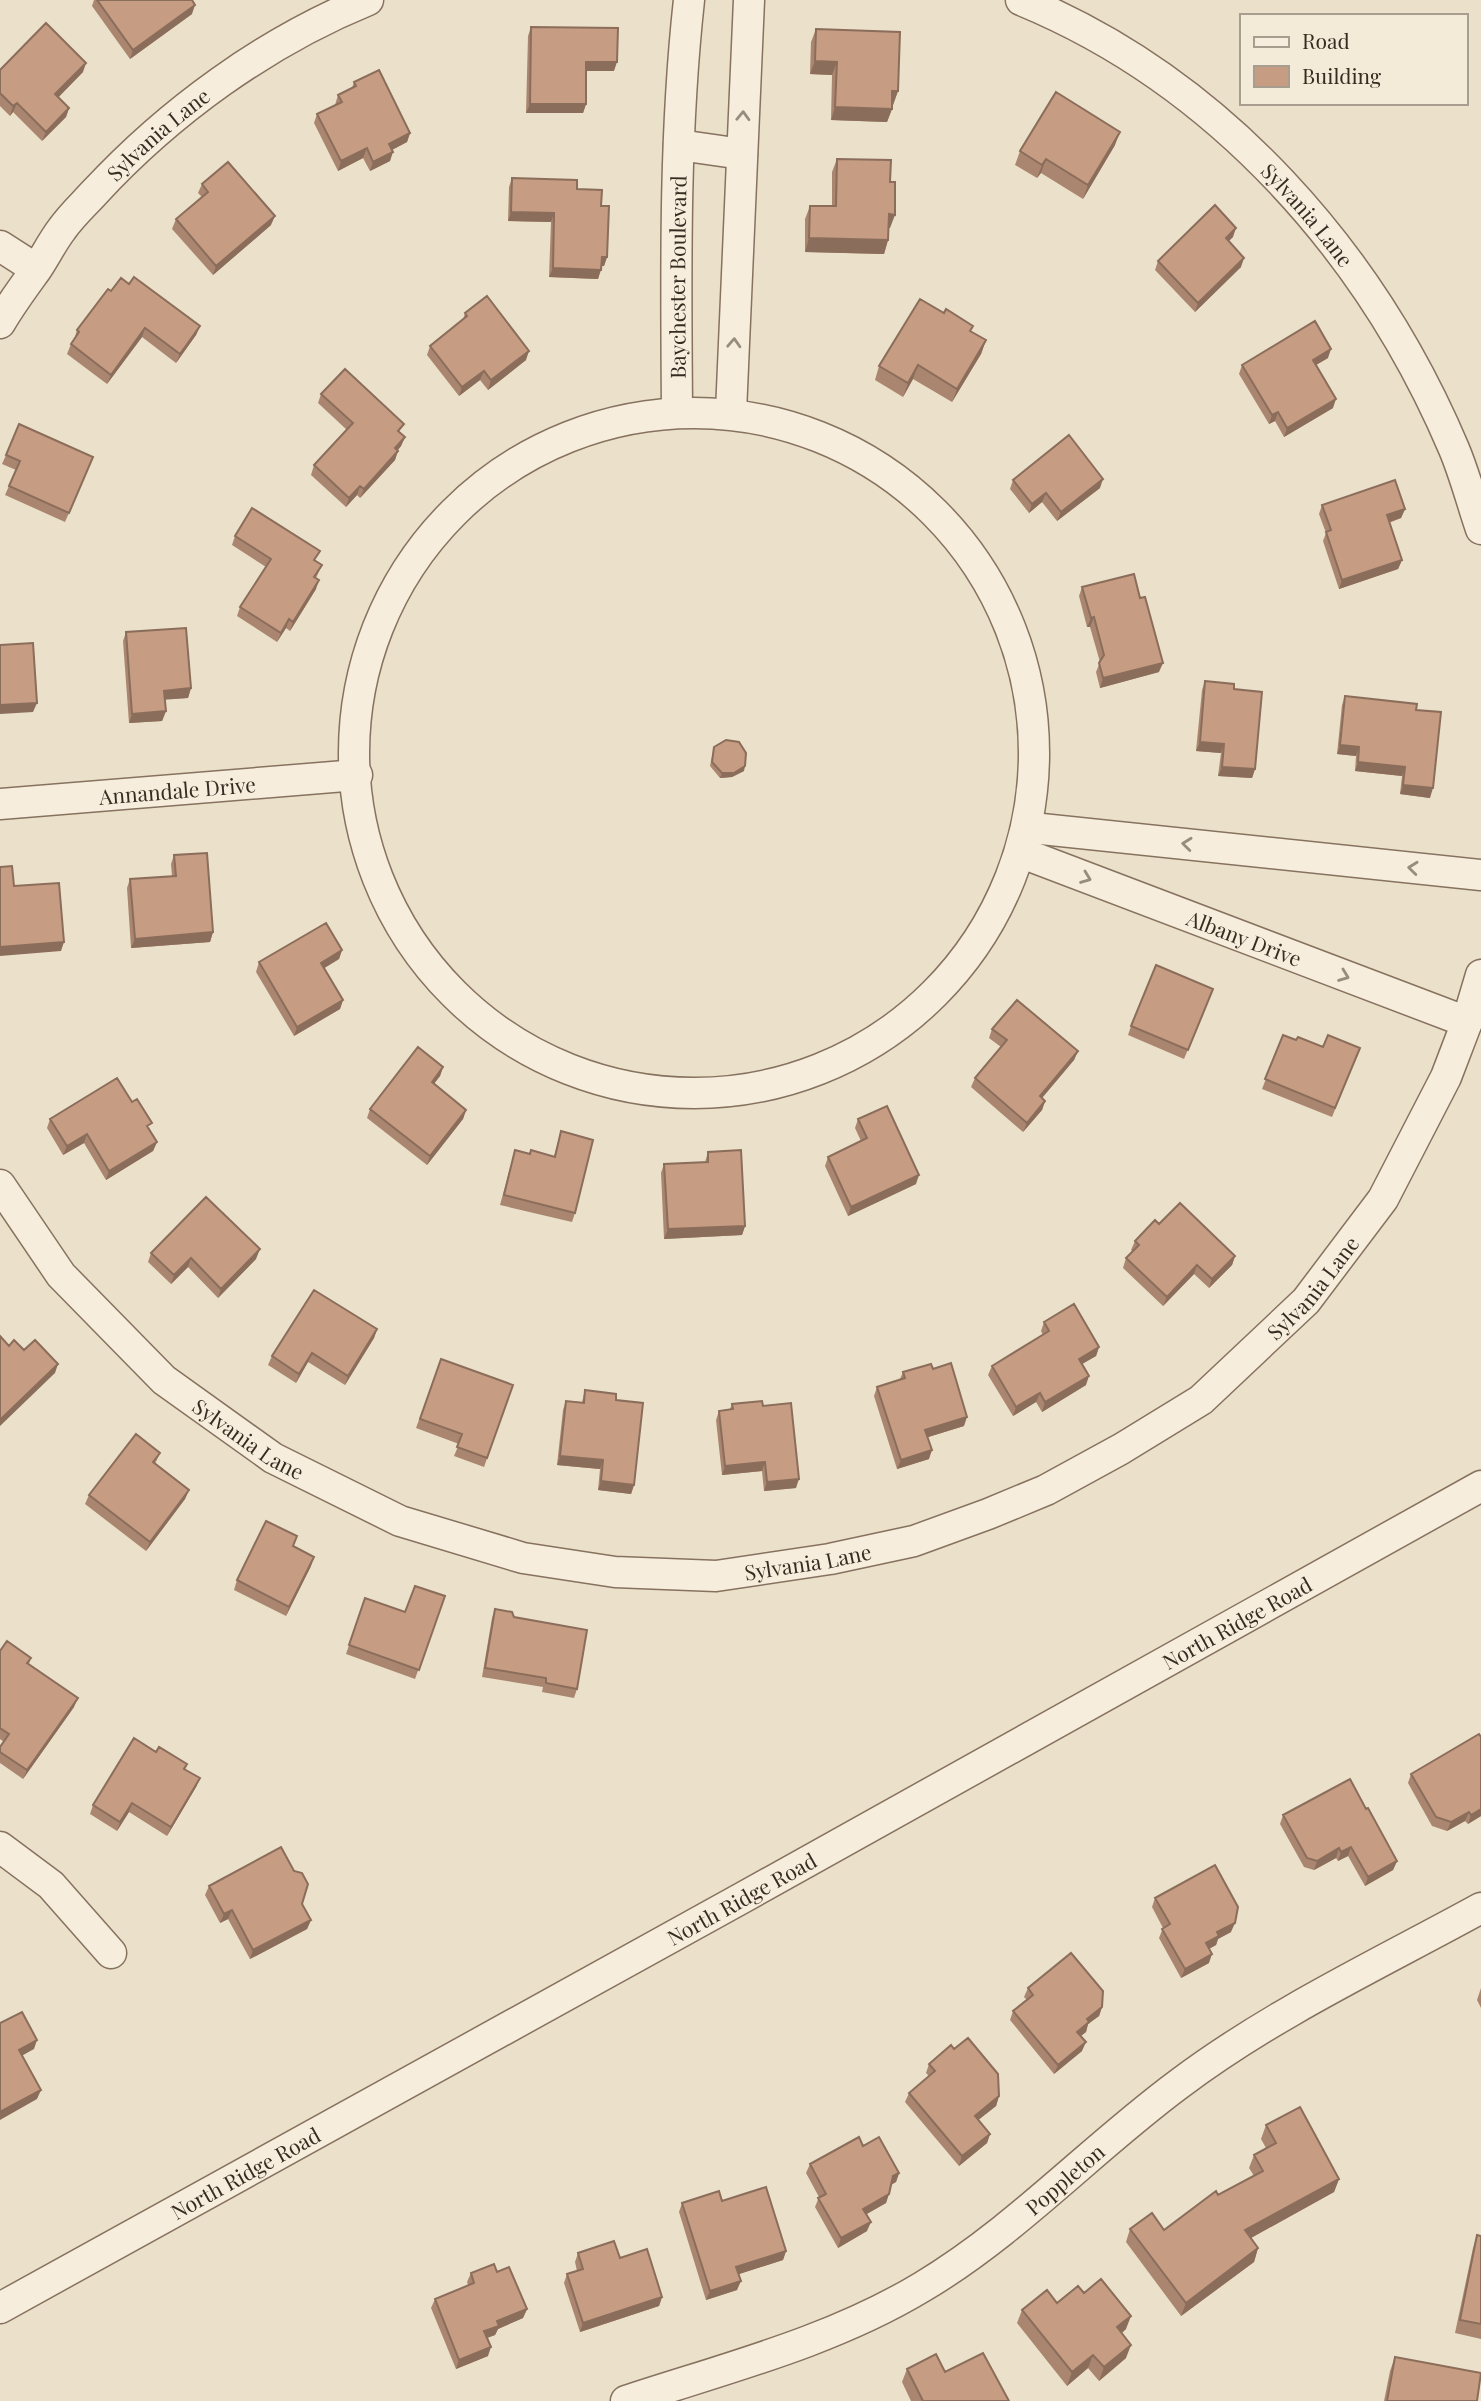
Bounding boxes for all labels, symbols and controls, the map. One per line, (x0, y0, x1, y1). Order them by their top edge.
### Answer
legend (1240, 14, 1467, 105)
text: Road (1302, 26, 1350, 54)
text: Building (1302, 61, 1381, 89)
street label: Sylvania Lane (100, 81, 215, 186)
one-way arrow (736, 110, 751, 121)
street label: Sylvania Lane (1256, 156, 1360, 272)
street label: Baychester Boulevard (662, 175, 692, 379)
one-way arrow (727, 338, 742, 349)
street label: Annandale Drive (97, 769, 257, 810)
one-way arrow (1181, 837, 1192, 852)
one-way arrow (1407, 860, 1419, 875)
one-way arrow (1079, 869, 1091, 883)
street label: Albany Drive (1182, 903, 1306, 972)
one-way arrow (1338, 967, 1350, 981)
street label: Sylvania Lane (1260, 1230, 1365, 1345)
street label: Sylvania Lane (188, 1391, 309, 1485)
street label: Sylvania Lane (742, 1537, 874, 1586)
street label: North Ridge Road (1157, 1569, 1316, 1675)
street label: North Ridge Road (662, 1845, 821, 1951)
street label: North Ridge Road (165, 2120, 325, 2225)
street label: Poppleton (1019, 2137, 1110, 2221)

